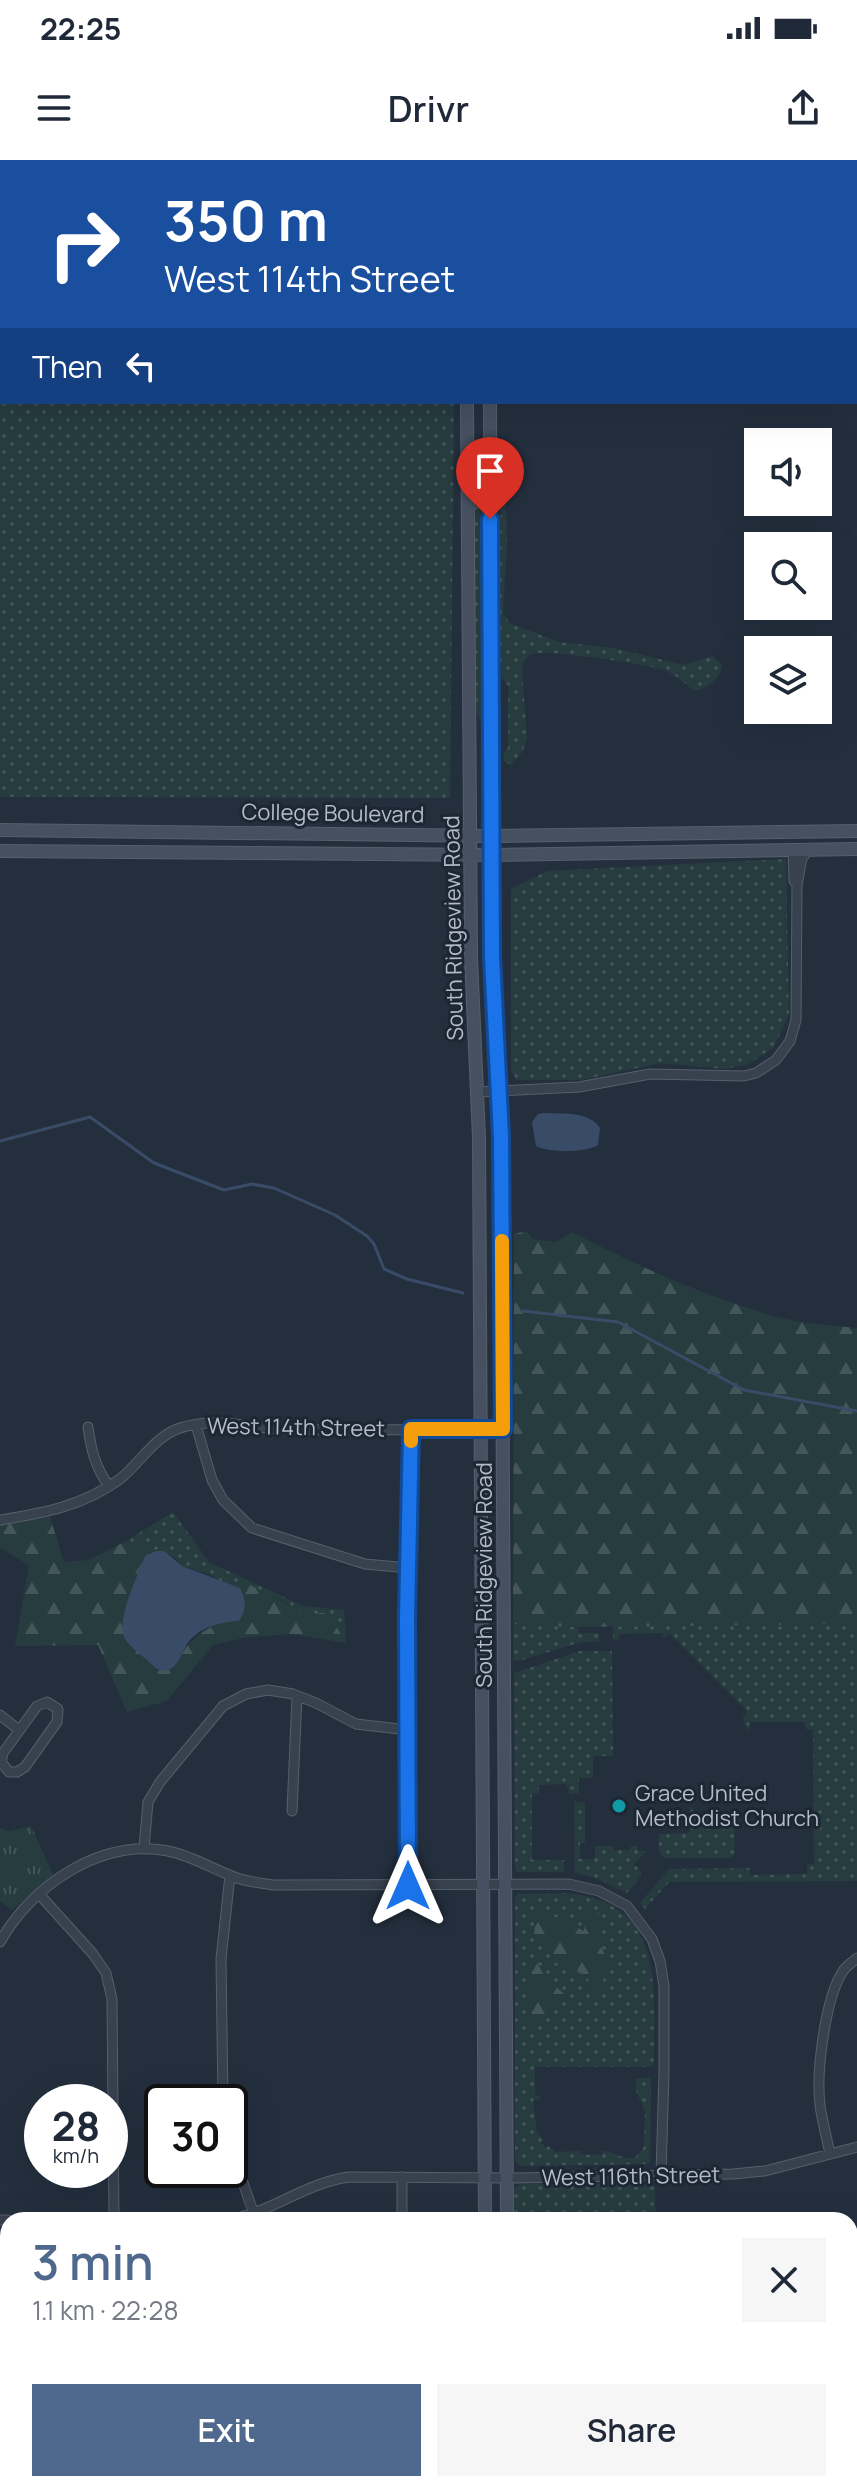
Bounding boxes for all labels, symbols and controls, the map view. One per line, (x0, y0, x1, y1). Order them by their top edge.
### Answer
text: 22:25 (40, 8, 121, 49)
text: Drivr (388, 84, 469, 133)
icon: menu (32, 86, 76, 130)
icon: share (781, 86, 825, 130)
text: 350 m (164, 181, 328, 258)
icon: right (32, 192, 136, 296)
text: West 114th Street (164, 254, 455, 303)
icon: left (119, 344, 163, 388)
text: Then (32, 346, 103, 387)
map controls (744, 428, 832, 724)
button: sound (744, 428, 832, 516)
pin (456, 437, 524, 519)
icon: arrive (468, 449, 512, 493)
button: search (744, 532, 832, 620)
button: layers (744, 636, 832, 724)
street label: College Boulevard (241, 796, 425, 830)
street label: South Ridgeview Road (436, 815, 470, 1041)
street label: West 114th Street (207, 1410, 385, 1444)
street label: South Ridgeview Road (469, 1462, 499, 1688)
place label: Grace United Methodist Church (635, 1778, 819, 1833)
marker: Grace United Methodist Church (610, 1797, 628, 1815)
position arrow (366, 1844, 450, 1928)
speed limit sign: 30 (144, 2084, 248, 2188)
text: 28 (52, 2098, 100, 2153)
text: km/h (53, 2142, 99, 2169)
street label: West 116th Street (541, 2159, 721, 2193)
text: 3 min (32, 2229, 154, 2294)
button: close (742, 2238, 826, 2322)
text: 1.1 km · 22:28 (32, 2292, 178, 2328)
button: Exit (32, 2384, 421, 2476)
button: Share (437, 2384, 826, 2476)

